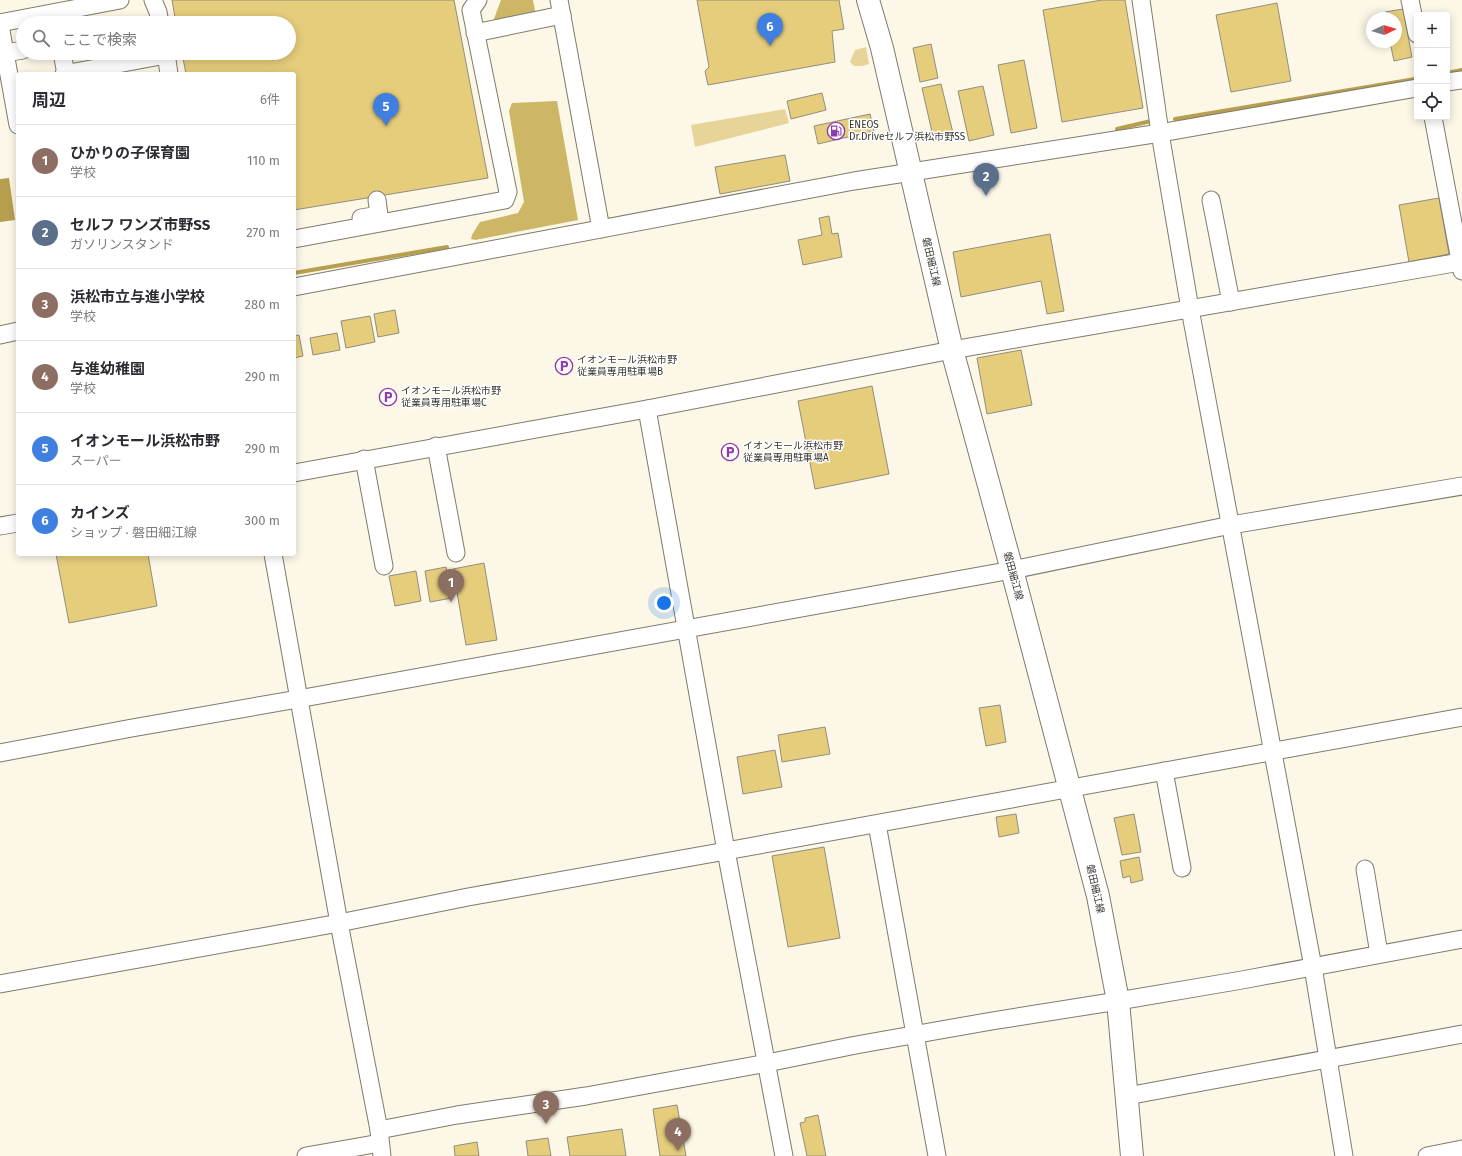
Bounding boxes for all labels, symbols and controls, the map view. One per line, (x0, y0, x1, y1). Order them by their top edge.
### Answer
north arrow (1366, 12, 1402, 48)
map controls (1414, 12, 1450, 120)
button: + (1414, 12, 1450, 48)
pin: 6 (757, 13, 783, 46)
search box (16, 16, 296, 60)
icon: search (30, 27, 52, 49)
text: ここで検索 (62, 31, 137, 49)
button: − (1414, 48, 1450, 84)
button: locate (1414, 84, 1450, 120)
text: 周辺 (32, 90, 66, 111)
text: 6件 (260, 92, 280, 107)
pin: 5 (373, 93, 399, 126)
place label: ENEOS Dr.Driveセルフ浜松市野SS (849, 119, 966, 143)
fuel station icon: ENEOS Dr.Driveセルフ浜松市野SS (826, 121, 846, 141)
text: ひかりの子保育園 (70, 144, 190, 162)
text: 1 (42, 153, 48, 168)
text: 110 m (247, 153, 280, 168)
pin: 2 (973, 163, 999, 196)
text: 学校 (70, 165, 96, 180)
text: セルフ ワンズ市野SS (70, 216, 210, 234)
text: 2 (42, 225, 48, 240)
text: 270 m (246, 225, 280, 240)
street label: 磐田細江線 (920, 236, 942, 288)
text: ガソリンスタンド (70, 237, 174, 252)
text: 浜松市立与進小学校 (70, 288, 205, 306)
text: 3 (42, 297, 48, 312)
text: 280 m (245, 297, 280, 312)
text: 学校 (70, 309, 96, 324)
place label: イオンモール浜松市野 従業員専用駐車場B (577, 354, 677, 378)
parking icon: イオンモール浜松市野 従業員専用駐車場B (554, 356, 574, 376)
text: 与進幼稚園 (70, 360, 145, 378)
text: 4 (41, 369, 49, 384)
text: 290 m (245, 369, 280, 384)
text: 学校 (70, 381, 96, 396)
place label: イオンモール浜松市野 従業員専用駐車場C (401, 385, 501, 409)
parking icon: イオンモール浜松市野 従業員専用駐車場C (378, 387, 398, 407)
text: イオンモール浜松市野 (70, 432, 220, 450)
place label: イオンモール浜松市野 従業員専用駐車場A (743, 440, 843, 464)
text: 5 (42, 441, 48, 456)
text: 290 m (245, 441, 280, 456)
parking icon: イオンモール浜松市野 従業員専用駐車場A (720, 442, 740, 462)
text: スーパー (70, 453, 122, 468)
text: カインズ (70, 504, 130, 522)
text: 6 (41, 513, 49, 528)
text: 300 m (244, 513, 280, 528)
text: ショップ · 磐田細江線 (70, 525, 197, 540)
street label: 磐田細江線 (1001, 550, 1025, 602)
pin: 1 (438, 569, 464, 602)
your location (654, 593, 674, 613)
street label: 磐田細江線 (1084, 863, 1106, 915)
pin: 3 (533, 1091, 559, 1124)
pin: 4 (665, 1118, 691, 1151)

